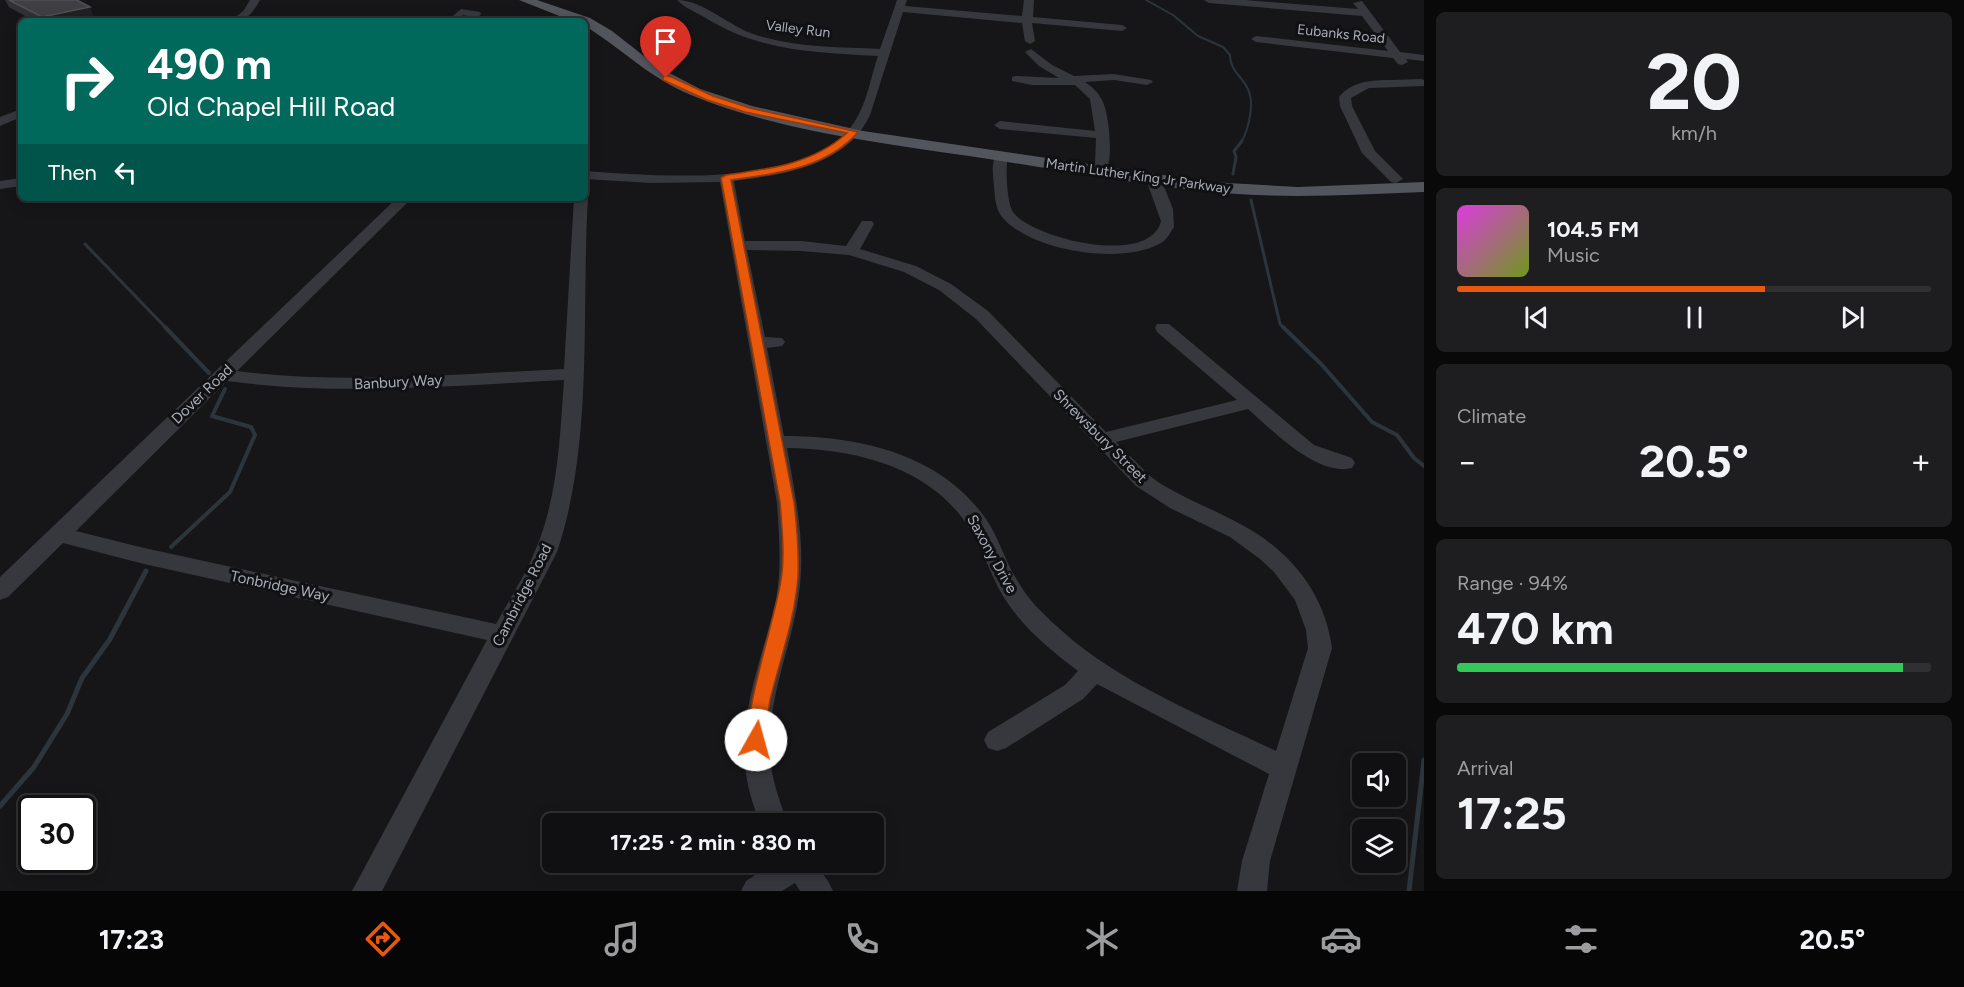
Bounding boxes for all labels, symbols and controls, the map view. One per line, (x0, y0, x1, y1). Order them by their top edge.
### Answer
pin (640, 16, 691, 78)
street label: Valley Run (765, 17, 832, 41)
street label: Eubanks Road (1296, 21, 1386, 47)
icon: arrive (649, 25, 682, 58)
text: 20 (1646, 35, 1742, 129)
text: 490 m (147, 39, 272, 90)
icon: right (48, 42, 126, 120)
text: Old Chapel Hill Road (147, 90, 395, 123)
text: km/h (1671, 121, 1717, 145)
street label: Martin Luther King Jr Parkway (1045, 155, 1232, 197)
icon: left (109, 156, 142, 189)
text: Then (48, 159, 97, 186)
text: 104.5 FM (1547, 216, 1639, 243)
text: Music (1547, 243, 1600, 267)
icon: previous (1520, 301, 1553, 334)
icon: pause (1678, 301, 1711, 334)
icon: next (1836, 301, 1869, 334)
street label: Dover Road (168, 360, 236, 428)
street label: Banbury Way (353, 371, 443, 393)
street label: Shrewsbury Street (1049, 385, 1151, 487)
text: Climate (1457, 404, 1526, 428)
text: 20.5° (1639, 434, 1749, 488)
text: − (1457, 442, 1478, 481)
text: + (1910, 442, 1931, 481)
street label: Saxony Drive (963, 512, 1021, 596)
street label: Cambridge Road (488, 541, 556, 649)
street label: Tonbridge Way (229, 567, 331, 605)
text: Range · 94% (1457, 571, 1568, 595)
text: 470 km (1457, 601, 1614, 655)
position arrow (724, 708, 788, 772)
map controls (1352, 753, 1406, 873)
button: sound (1352, 753, 1406, 807)
text: Arrival (1457, 756, 1513, 780)
text: 17:25 (1457, 786, 1567, 840)
speed limit sign: 30 (18, 795, 96, 873)
button: layers (1352, 819, 1406, 873)
text: 17:25 · 2 min · 830 m (610, 829, 816, 856)
icon: directions (362, 918, 404, 960)
icon: music (601, 918, 643, 960)
icon: phone (841, 918, 883, 960)
icon: climate (1081, 918, 1123, 960)
icon: car (1320, 918, 1362, 960)
icon: filters (1560, 918, 1602, 960)
text: 17:23 (99, 923, 164, 956)
text: 20.5° (1799, 923, 1865, 956)

